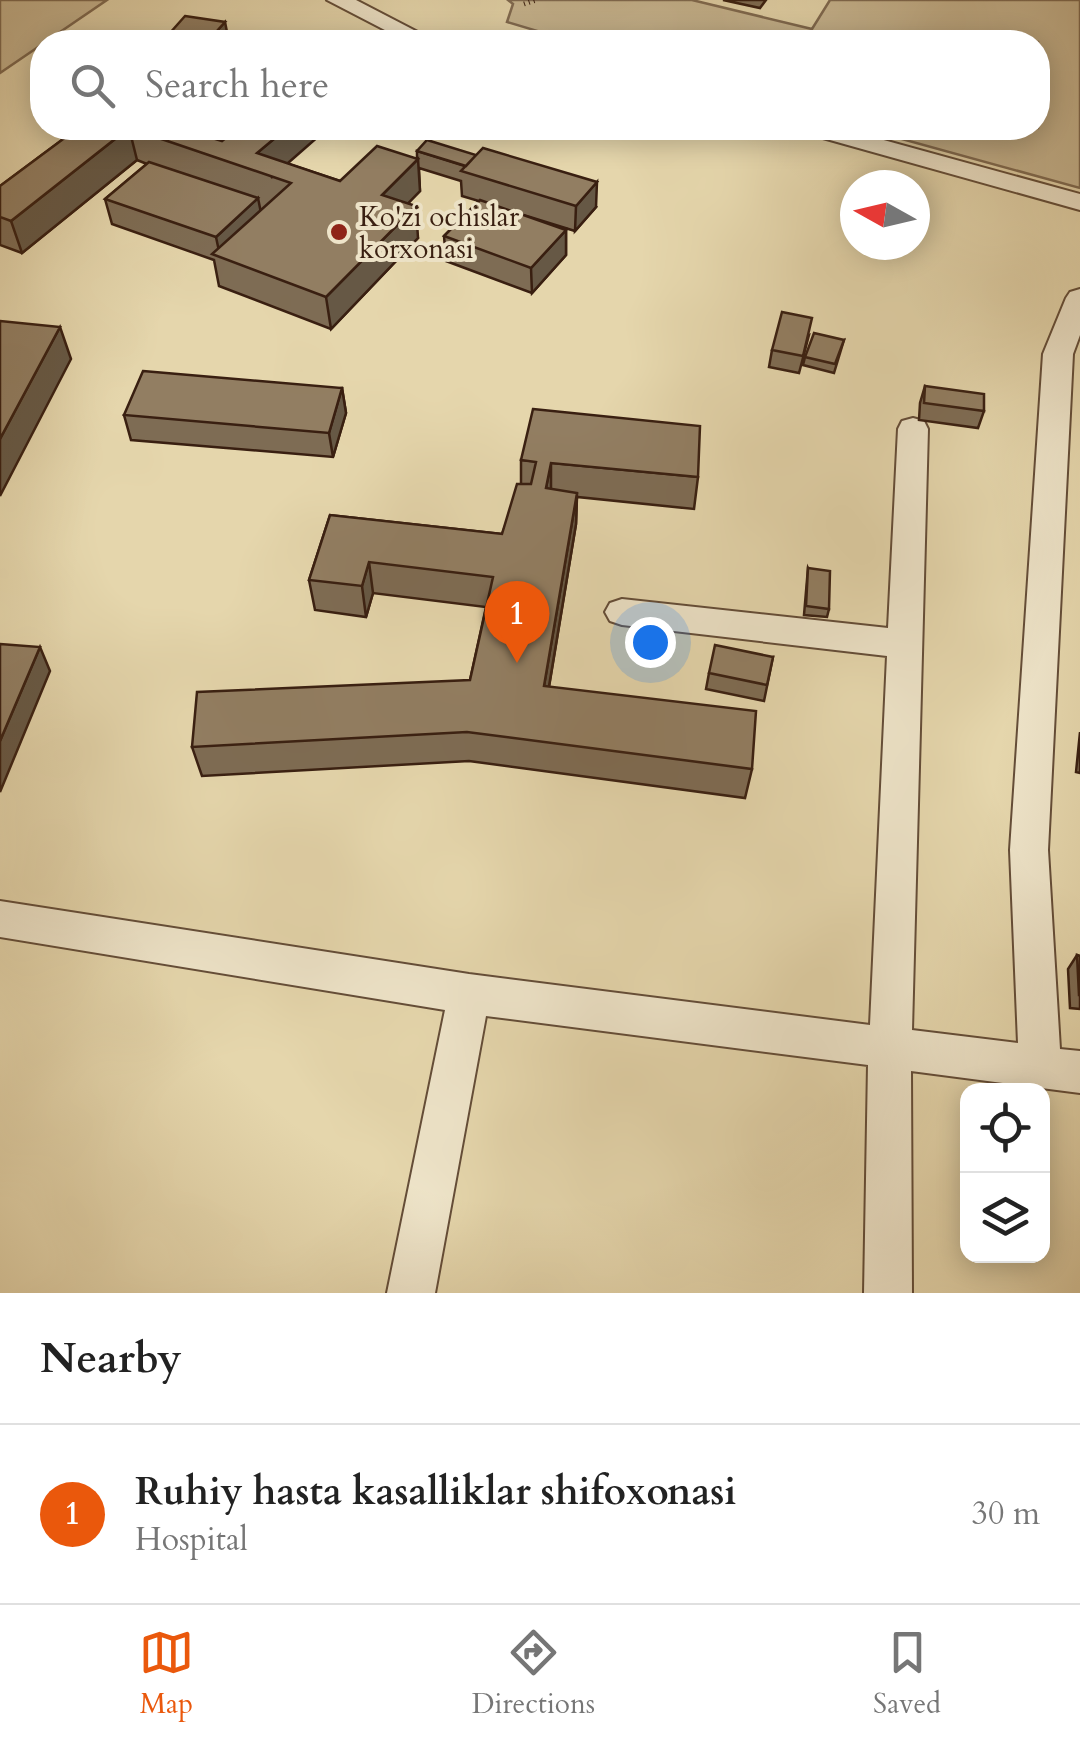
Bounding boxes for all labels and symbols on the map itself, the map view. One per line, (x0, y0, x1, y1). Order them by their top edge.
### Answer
north arrow (840, 170, 930, 260)
place label: Ko'zi ochislar korxonasi (359, 198, 520, 268)
marker: Ko'zi ochislar korxonasi (328, 221, 350, 243)
pin: 1 (484, 580, 550, 663)
your location (625, 617, 676, 668)

